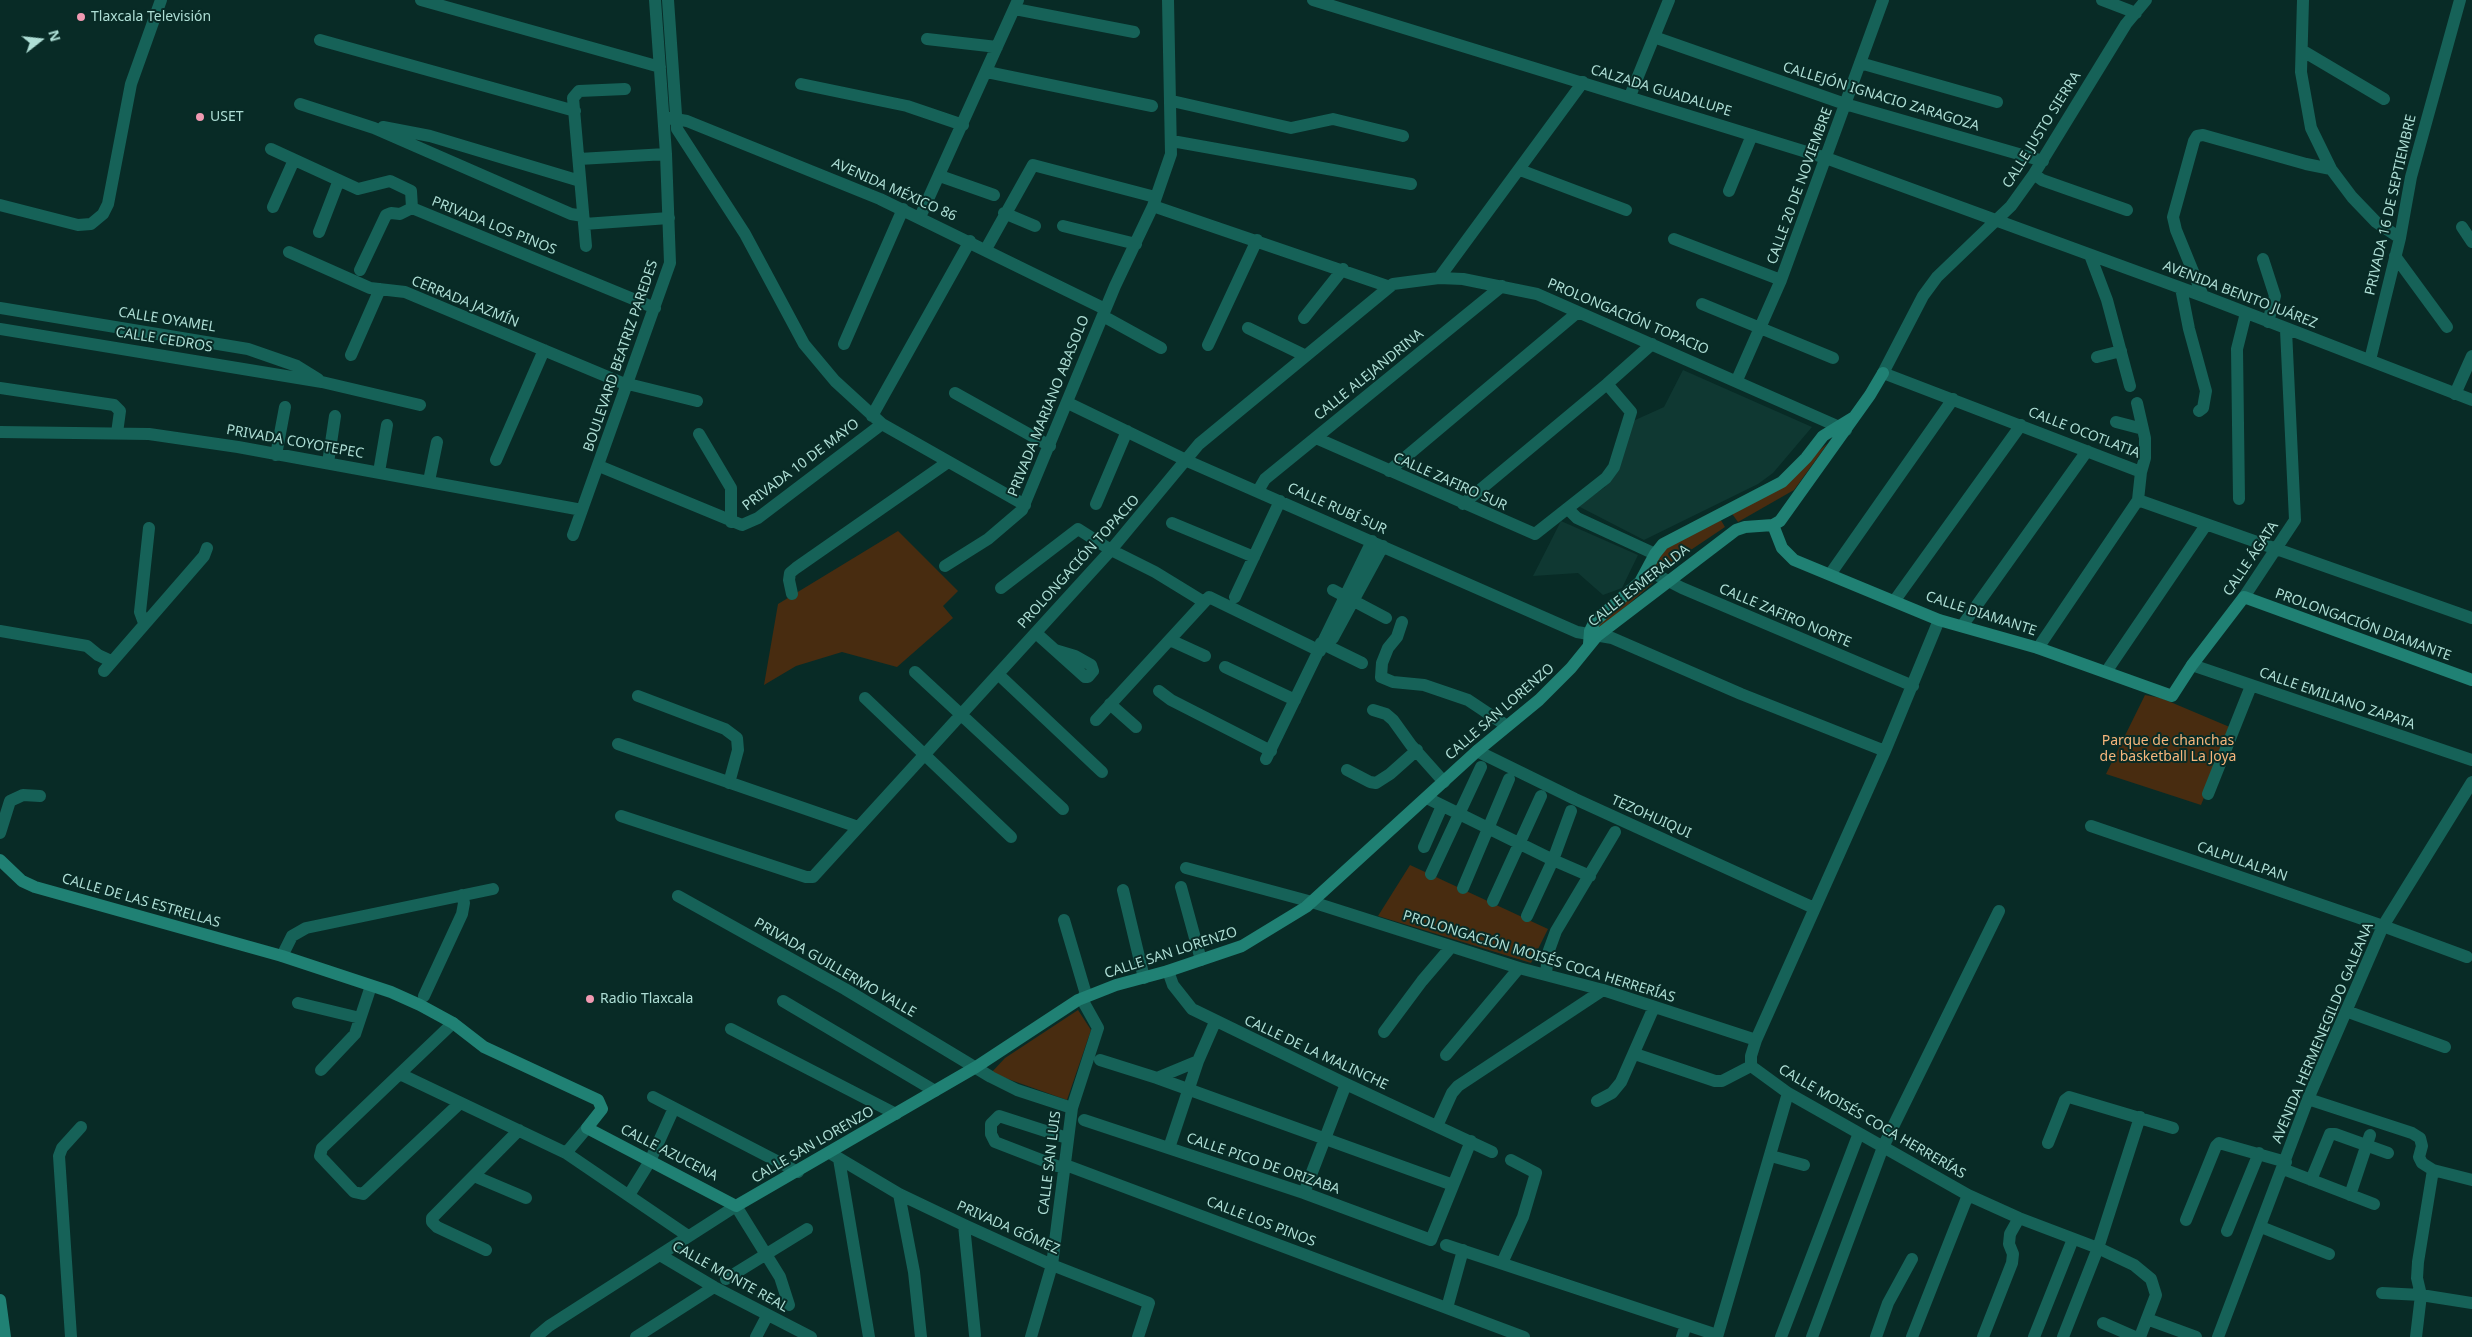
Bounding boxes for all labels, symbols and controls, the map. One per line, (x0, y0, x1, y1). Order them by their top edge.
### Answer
place label: Tlaxcala Televisión (91, 9, 211, 25)
marker: Tlaxcala Televisión (75, 11, 87, 23)
north arrow (15, 15, 65, 65)
text: N (44, 28, 66, 44)
street label: CALLEJÓN IGNACIO ZARAGOZA (1781, 59, 1981, 135)
street label: CALZADA GUADALUPE (1589, 62, 1733, 120)
street label: CALLE JUSTO SIERRA (1999, 69, 2085, 191)
street label: CALLE 20 DE NOVIEMBRE (1764, 105, 1836, 267)
place label: USET (210, 109, 243, 125)
marker: USET (194, 111, 206, 123)
street label: PRIVADA 16 DE SEPTIEMBRE (2362, 113, 2420, 297)
street label: AVENIDA MÉXICO 86 (829, 155, 959, 225)
street label: PRIVADA LOS PINOS (429, 193, 559, 259)
street label: BOULEVARD BEATRIZ PAREDES (580, 258, 662, 454)
street label: AVENIDA BENITO JUÁREZ (2160, 258, 2320, 332)
street label: CERRADA JAZMÍN (409, 273, 521, 331)
street label: PROLONGACIÓN TOPACIO (1545, 275, 1711, 359)
street label: CALLE OYAMEL (117, 304, 217, 336)
street label: PRIVADA MARIANO ABASOLO (1005, 313, 1093, 499)
street label: CALLE CEDROS (114, 324, 214, 356)
street label: CALLE ALEJANDRINA (1311, 326, 1427, 424)
street label: CALLE OCOTLATIA (2026, 404, 2142, 462)
street label: PRIVADA 10 DE MAYO (739, 416, 863, 514)
street label: PRIVADA COYOTEPEC (225, 422, 365, 462)
street label: CALLE ZAFIRO SUR (1391, 449, 1509, 515)
street label: CALLE RUBÍ SUR (1285, 480, 1389, 538)
street label: PROLONGACIÓN TOPACIO (1015, 492, 1143, 632)
street label: CALLE ÁGATA (2220, 518, 2282, 600)
street label: CALLE ESMERALDA (1585, 541, 1693, 631)
street label: CALLE ZAFIRO NORTE (1716, 581, 1854, 651)
street label: PROLONGACIÓN DIAMANTE (2273, 585, 2453, 665)
street label: CALLE DIAMANTE (1923, 588, 2039, 640)
street label: CALLE SAN LORENZO (1442, 660, 1558, 764)
street label: CALLE EMILIANO ZAPATA (2257, 664, 2417, 734)
park label: Parque de chanchas de basketball La Joya (2100, 733, 2236, 766)
street label: TEZOHUIQUI (1608, 792, 1694, 842)
street label: CALPULALPAN (2194, 839, 2290, 885)
street label: CALLE DE LAS ESTRELLAS (60, 870, 222, 932)
street label: PROLONGACIÓN MOISÉS COCA HERRERÍAS (1401, 907, 1677, 1007)
street label: PRIVADA GUILLERMO VALLE (751, 915, 919, 1021)
street label: AVENIDA HERMENEGILDO GALEANA (2269, 920, 2377, 1146)
street label: CALLE SAN LORENZO (1102, 924, 1240, 982)
place label: Radio Tlaxcala (600, 991, 693, 1007)
marker: Radio Tlaxcala (584, 993, 596, 1005)
street label: CALLE DE LA MALINCHE (1241, 1012, 1391, 1094)
street label: CALLE MOISÉS COCA HERRERÍAS (1775, 1061, 1969, 1183)
street label: CALLE SAN LORENZO (749, 1103, 877, 1187)
street label: CALLE SAN LUIS (1035, 1110, 1065, 1216)
street label: CALLE AZUCENA (617, 1121, 721, 1185)
street label: CALLE PICO DE ORIZABA (1184, 1130, 1342, 1198)
street label: CALLE LOS PINOS (1204, 1193, 1318, 1251)
street label: PRIVADA GÓMEZ (954, 1198, 1062, 1258)
street label: CALLE MONTE REAL (669, 1238, 791, 1316)

